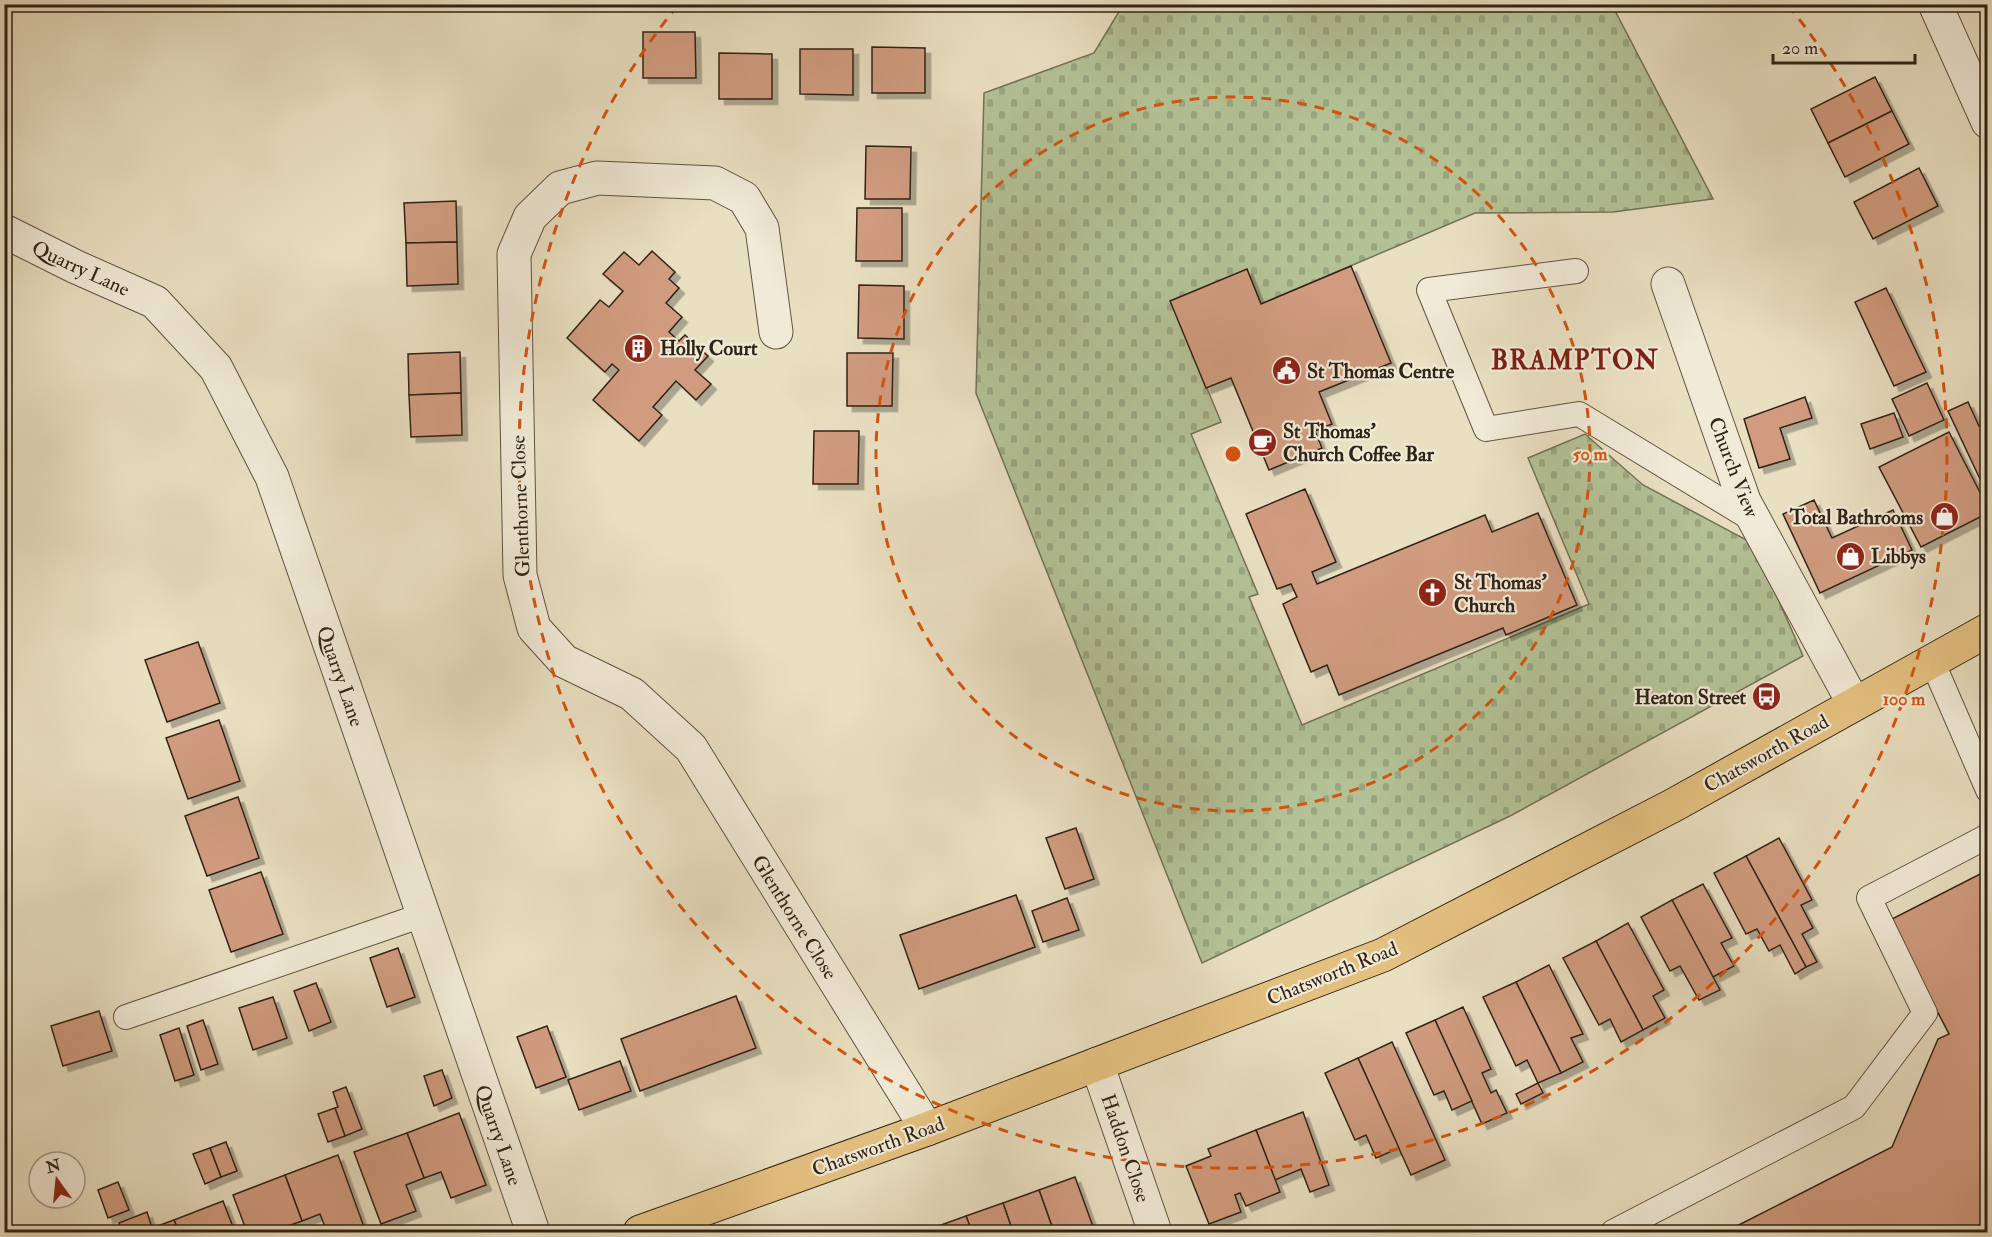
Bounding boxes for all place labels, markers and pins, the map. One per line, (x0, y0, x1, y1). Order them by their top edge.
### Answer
building icon: Holly Court (623, 332, 655, 364)
place label: Holly Court (660, 336, 758, 362)
public building icon: St Thomas Centre (1270, 355, 1302, 387)
place label: St Thomas Centre (1307, 359, 1455, 384)
place label: St Thomas' Church Coffee Bar (1283, 419, 1434, 467)
cafe icon: St Thomas' Church Coffee Bar (1246, 427, 1278, 459)
centre of rings (1223, 444, 1243, 464)
shop icon: Total Bathrooms (1928, 501, 1960, 533)
place label: Total Bathrooms (1789, 505, 1923, 530)
shop icon: Libbys (1834, 540, 1866, 572)
place label: Libbys (1871, 544, 1926, 570)
place label: St Thomas' Church (1454, 570, 1547, 618)
church icon: St Thomas' Church (1417, 577, 1449, 609)
bus stop icon: Heaton Street (1751, 681, 1783, 713)
place label: Heaton Street (1634, 685, 1747, 710)

